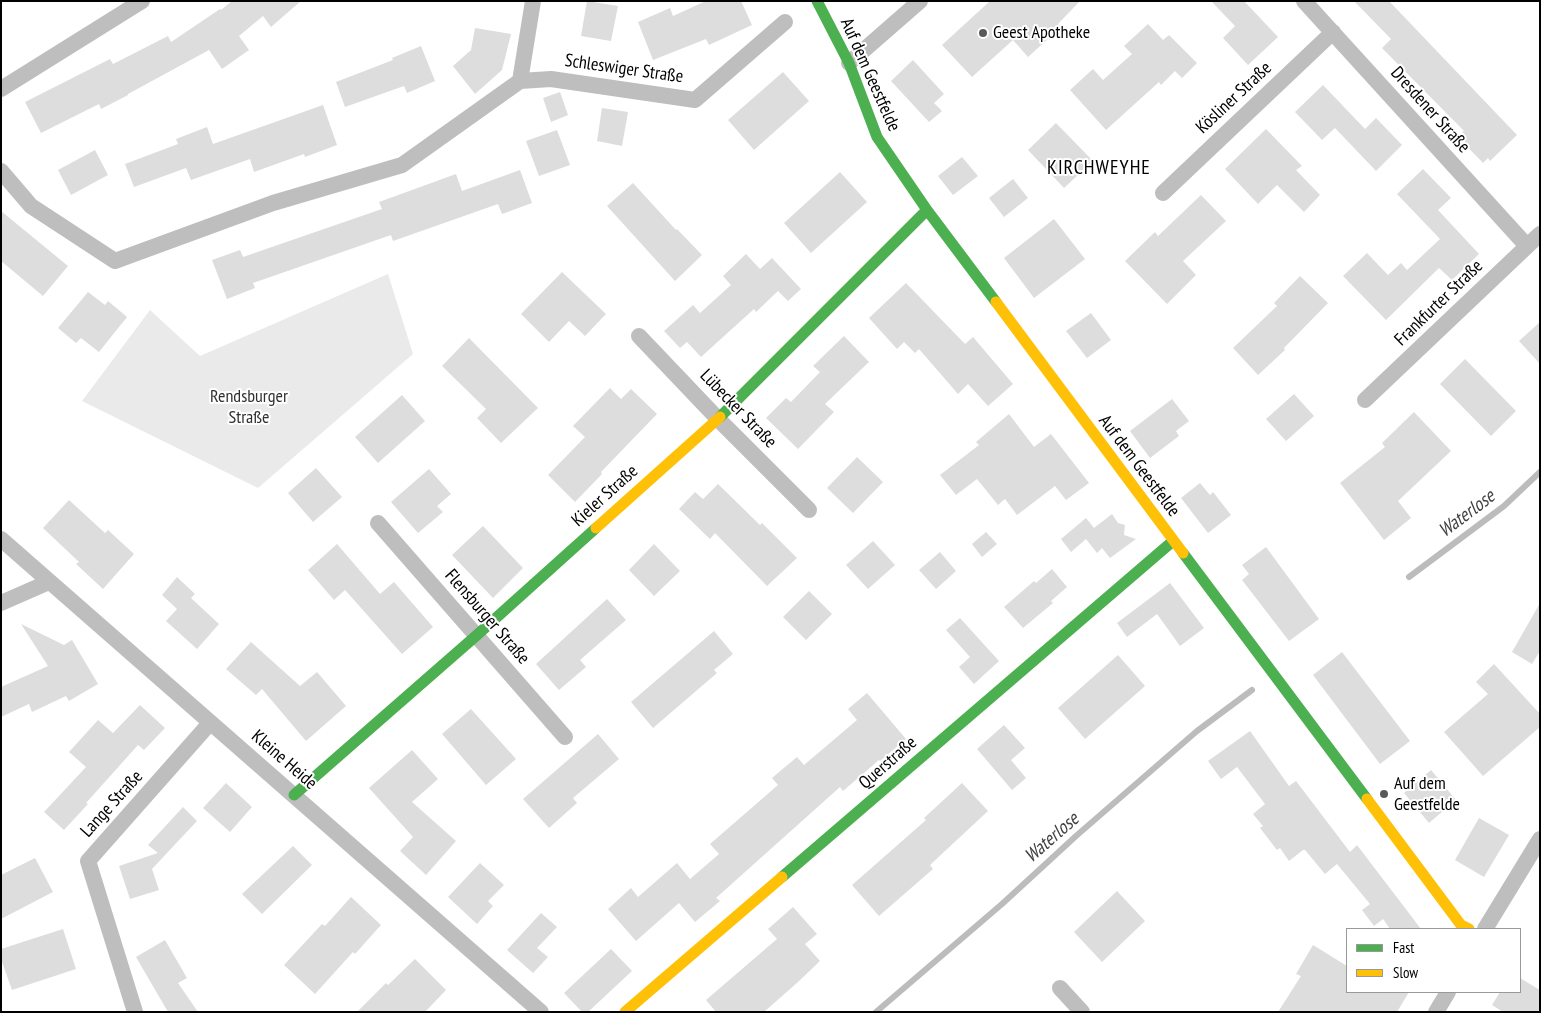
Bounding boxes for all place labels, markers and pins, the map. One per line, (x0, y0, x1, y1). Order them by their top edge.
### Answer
place label: Geest Apotheke (993, 22, 1090, 44)
marker: Geest Apotheke (977, 27, 989, 39)
place label: Auf dem Geestfelde (1394, 773, 1460, 816)
marker: Auf dem Geestfelde (1378, 788, 1390, 800)

